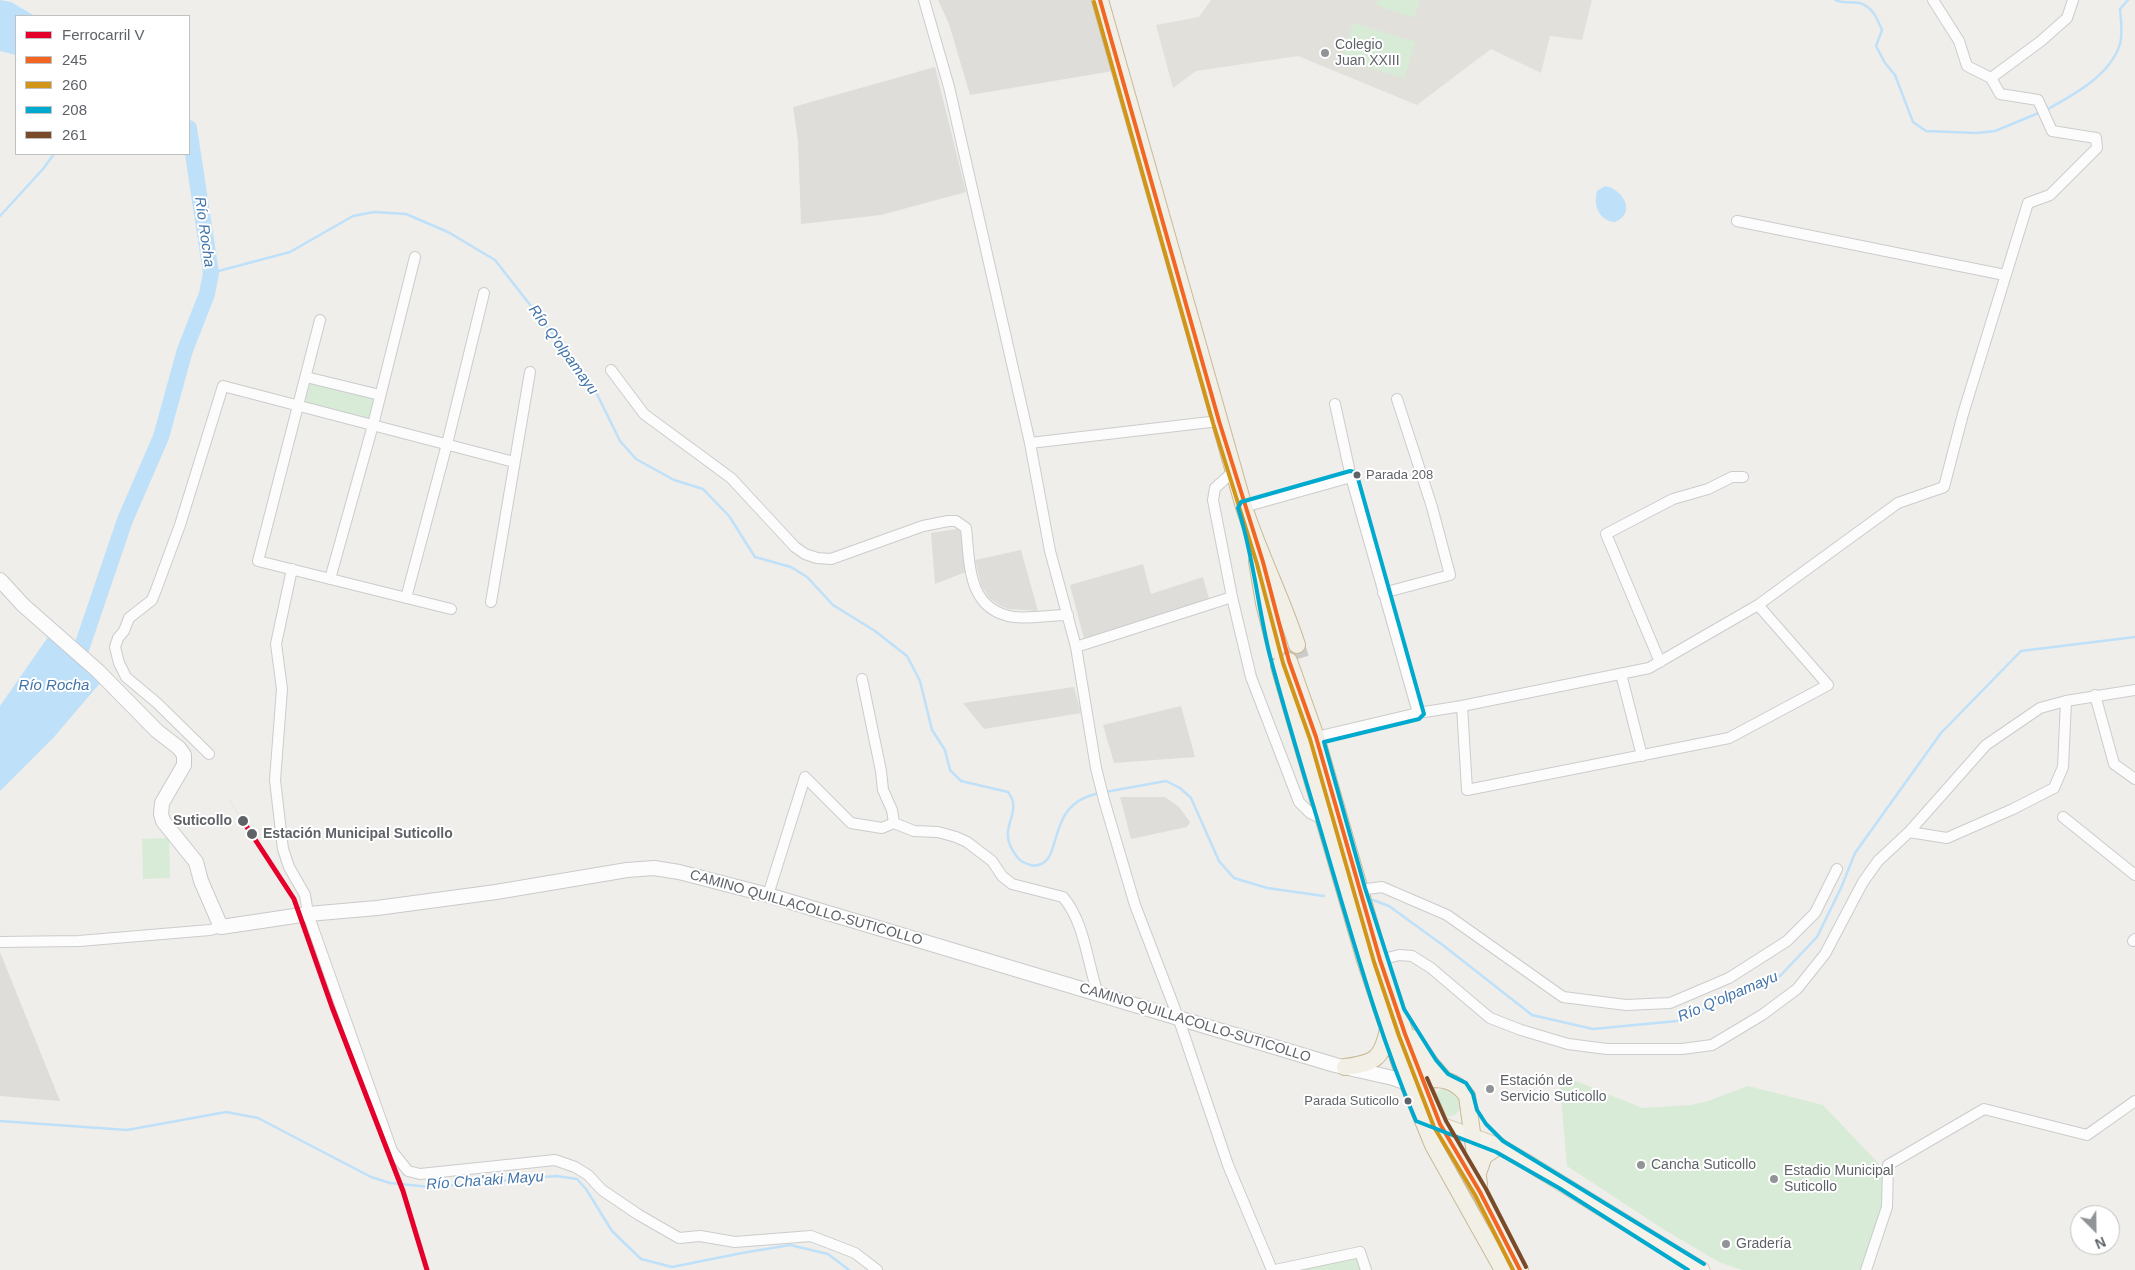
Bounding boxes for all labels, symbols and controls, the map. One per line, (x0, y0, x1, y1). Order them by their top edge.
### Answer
legend (15, 15, 190, 155)
text: Ferrocarril V (62, 26, 145, 43)
place label: Colegio Juan XXIII (1335, 37, 1400, 70)
marker: Colegio Juan XXIII (1319, 47, 1331, 59)
text: 245 (62, 51, 87, 68)
text: 260 (62, 76, 87, 93)
text: 208 (62, 101, 87, 118)
text: 261 (62, 126, 87, 143)
water label: Río Rocha (190, 196, 218, 268)
water label: Río Q'olpamayu (524, 301, 602, 399)
place label: Parada 208 (1366, 467, 1433, 483)
marker: Parada 208 (1352, 470, 1362, 480)
water label: Río Rocha (19, 677, 89, 695)
place label: Suticollo (173, 813, 232, 829)
marker: Suticollo (236, 814, 250, 828)
place label: Estación Municipal Suticollo (263, 826, 453, 842)
marker: Estación Municipal Suticollo (245, 827, 259, 841)
street label: CAMINO QUILLACOLLO-SUTICOLLO (688, 867, 924, 949)
water label: Río Q'olpamayu (1675, 968, 1781, 1026)
street label: CAMINO QUILLACOLLO-SUTICOLLO (1077, 980, 1313, 1066)
place label: Estación de Servicio Suticollo (1500, 1073, 1607, 1106)
marker: Estación de Servicio Suticollo (1484, 1083, 1496, 1095)
place label: Parada Suticollo (1304, 1093, 1399, 1109)
marker: Parada Suticollo (1403, 1096, 1413, 1106)
place label: Cancha Suticollo (1651, 1157, 1756, 1173)
marker: Cancha Suticollo (1635, 1159, 1647, 1171)
place label: Estadio Municipal Suticollo (1784, 1163, 1894, 1196)
water label: Río Cha'aki Mayu (426, 1168, 544, 1194)
marker: Estadio Municipal Suticollo (1768, 1173, 1780, 1185)
north arrow (2070, 1205, 2120, 1255)
text: N (2093, 1234, 2108, 1252)
place label: Gradería (1736, 1236, 1791, 1252)
marker: Gradería (1720, 1238, 1732, 1250)

